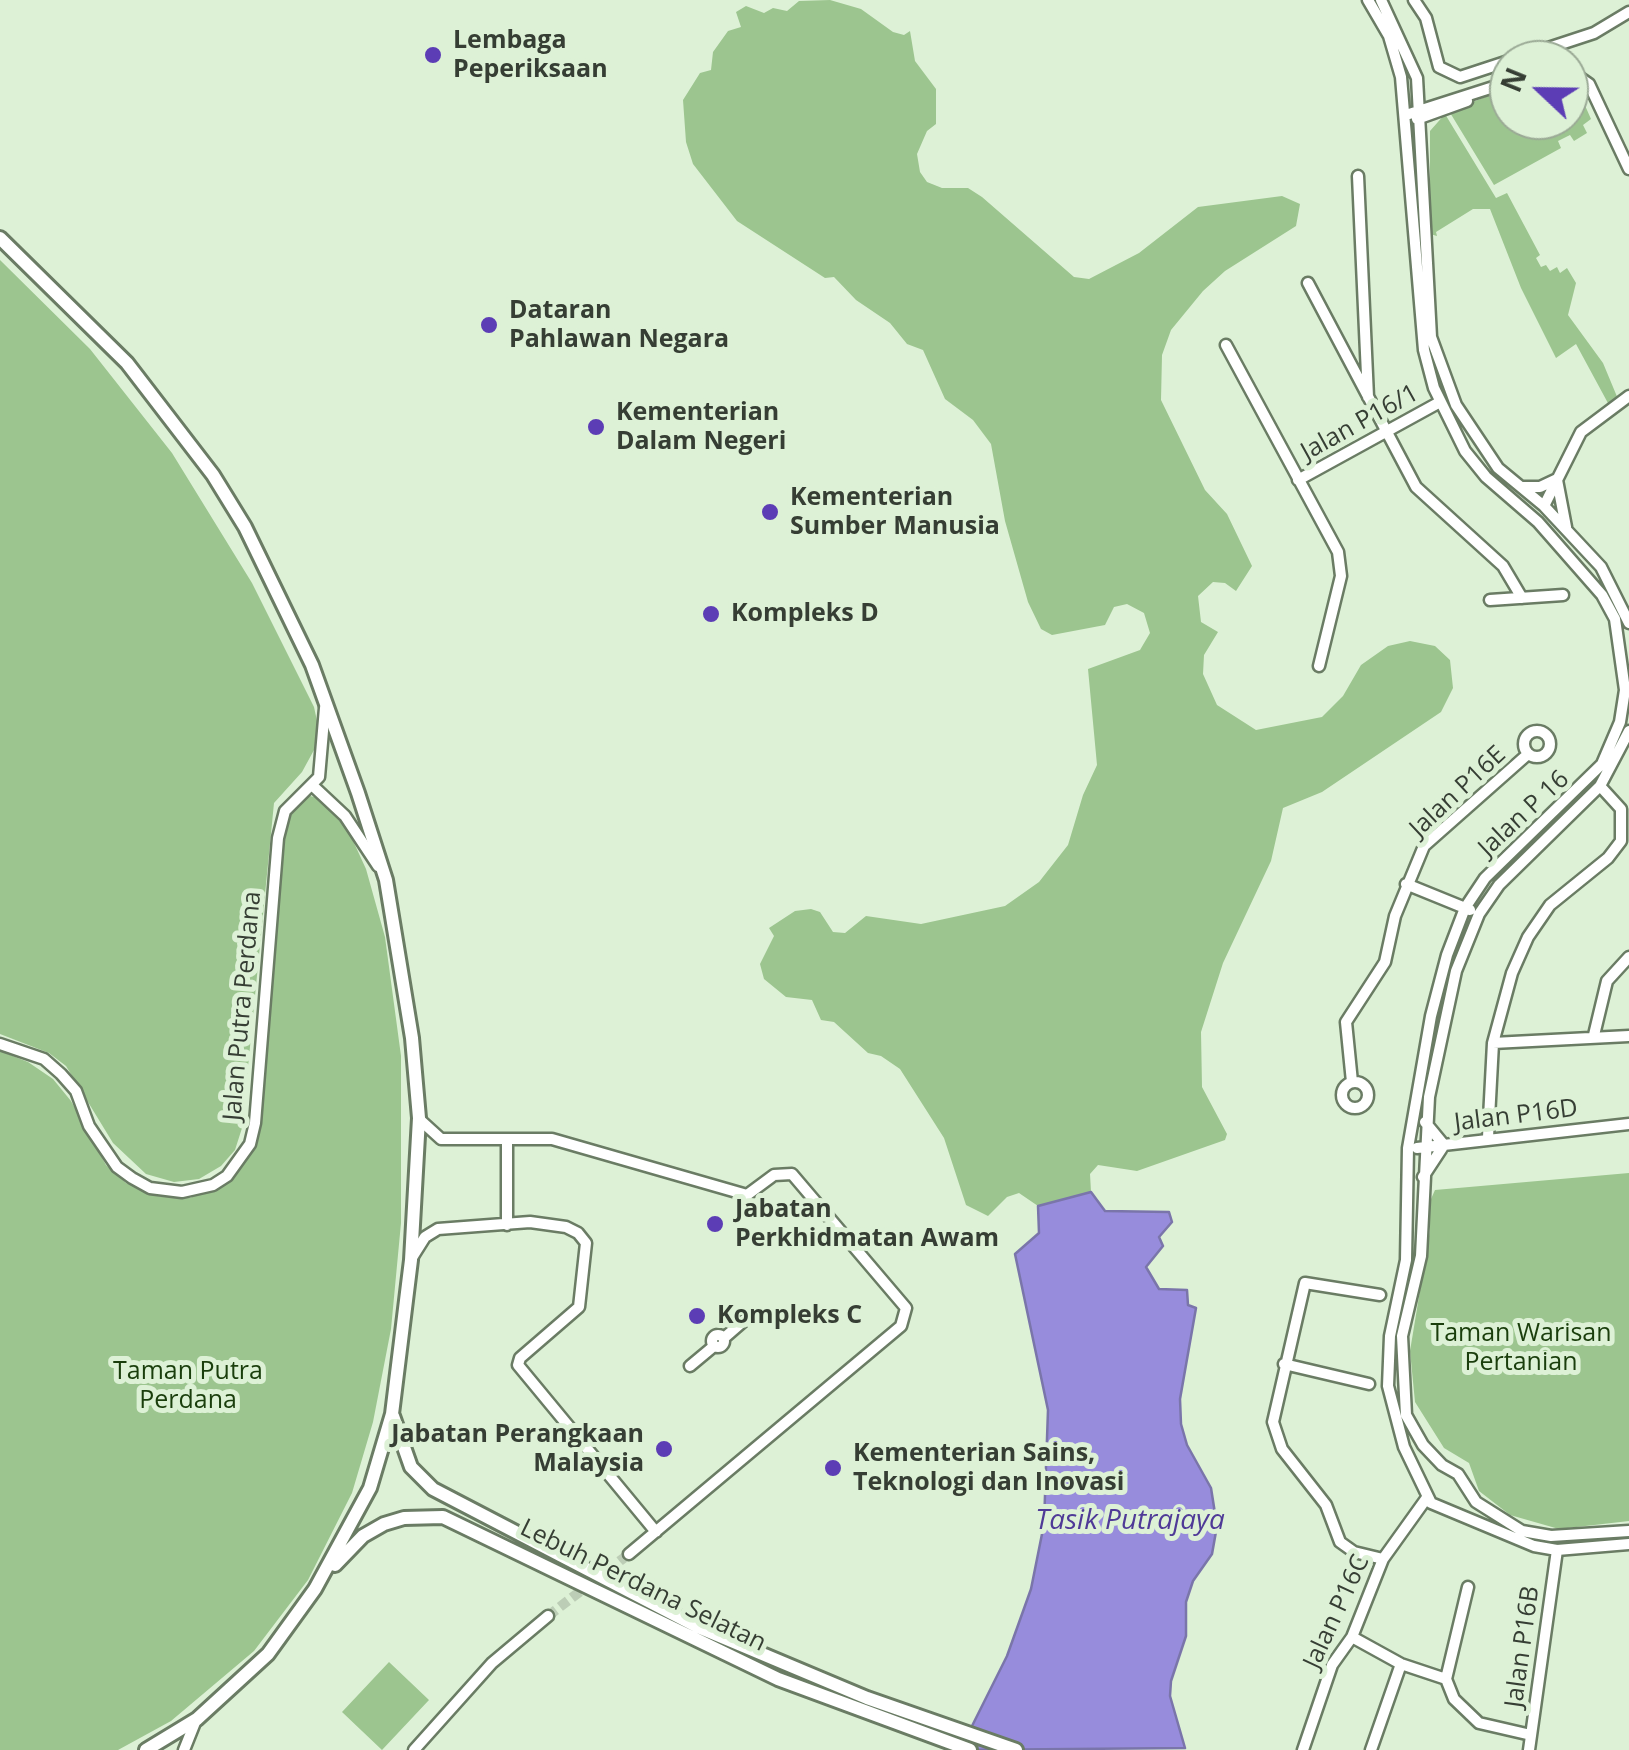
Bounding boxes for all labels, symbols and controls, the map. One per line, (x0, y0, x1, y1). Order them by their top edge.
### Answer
place label: Lembaga Peperiksaan (453, 26, 608, 85)
north arrow (1489, 40, 1589, 140)
marker: Lembaga Peperiksaan (422, 44, 444, 66)
text: N (1491, 62, 1535, 97)
place label: Dataran Pahlawan Negara (509, 296, 729, 355)
marker: Dataran Pahlawan Negara (478, 314, 500, 336)
street label: Jalan P16/1 (1296, 378, 1424, 468)
place label: Kementerian Dalam Negeri (616, 398, 786, 457)
marker: Kementerian Dalam Negeri (585, 416, 607, 438)
place label: Kementerian Sumber Manusia (790, 483, 1000, 542)
marker: Kementerian Sumber Manusia (759, 501, 781, 523)
place label: Kompleks D (731, 599, 879, 629)
marker: Kompleks D (700, 603, 722, 625)
street label: Jalan P16E (1404, 740, 1512, 844)
street label: Jalan P 16 (1473, 765, 1575, 863)
street label: Jalan Putra Perdana (218, 890, 268, 1122)
street label: Jalan P16D (1452, 1094, 1580, 1138)
place label: Jabatan Perkhidmatan Awam (735, 1195, 999, 1254)
marker: Jabatan Perkhidmatan Awam (704, 1213, 726, 1235)
place label: Kompleks C (717, 1301, 862, 1331)
marker: Kompleks C (686, 1305, 708, 1327)
park label: Taman Warisan Pertanian (1430, 1319, 1612, 1378)
park label: Taman Putra Perdana (113, 1357, 263, 1416)
place label: Jabatan Perangkaan Malaysia (391, 1420, 644, 1479)
marker: Jabatan Perangkaan Malaysia (653, 1438, 675, 1460)
place label: Kementerian Sains, Teknologi dan Inovasi (853, 1439, 1124, 1498)
marker: Kementerian Sains, Teknologi dan Inovasi (822, 1457, 844, 1479)
water label: Tasik Putrajaya (1035, 1504, 1225, 1538)
street label: Lebuh Perdana Selatan (515, 1513, 771, 1659)
street label: Jalan P16C (1298, 1550, 1376, 1674)
street label: Jalan P16B (1500, 1584, 1546, 1710)

